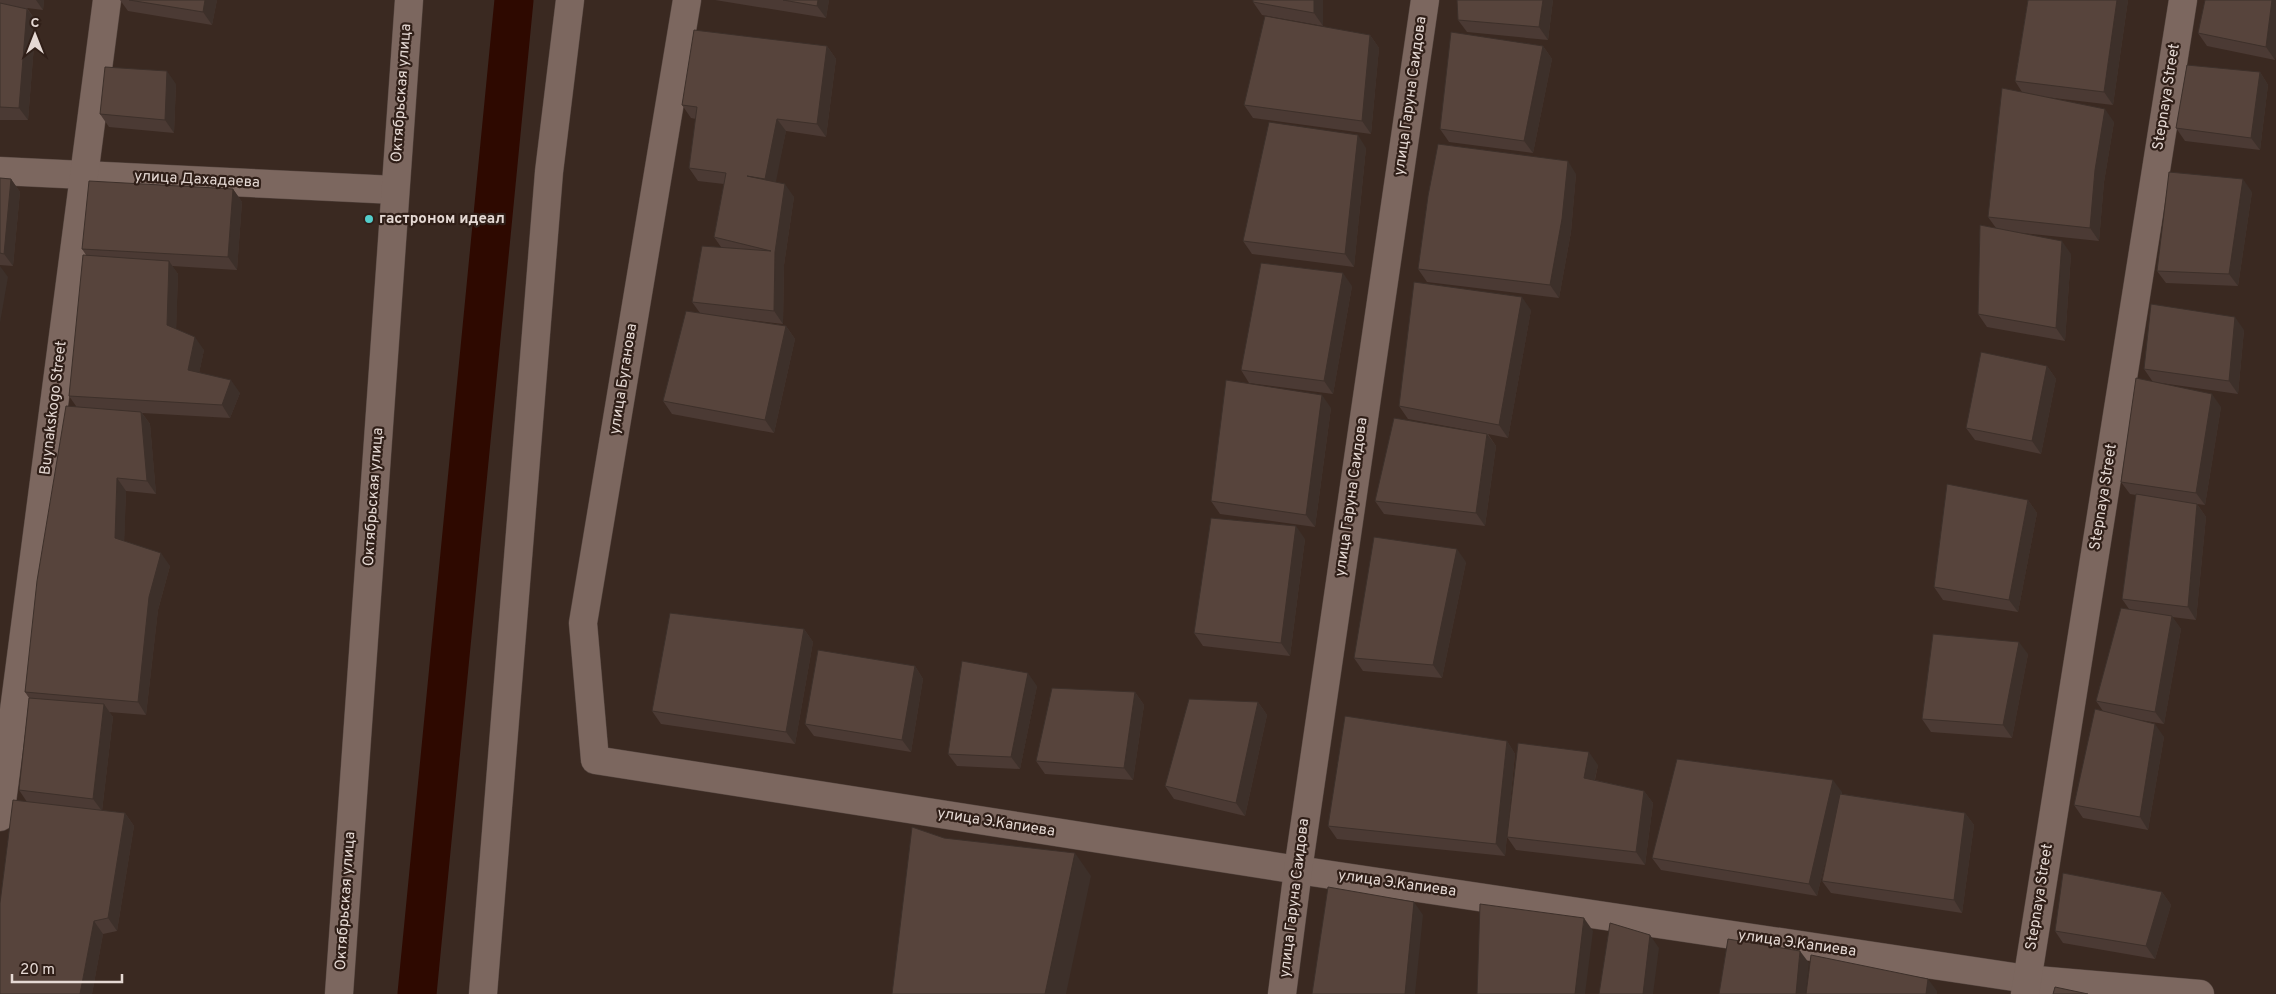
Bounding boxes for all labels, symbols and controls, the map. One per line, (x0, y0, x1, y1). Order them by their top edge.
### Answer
north arrow (10, 10, 60, 60)
text: С (31, 15, 40, 32)
street label: улица Гаруна Саидова (1390, 15, 1432, 177)
street label: Октябрьская улица (388, 23, 416, 163)
street label: Stepnaya Street (2149, 42, 2185, 152)
street label: улица Дахадаева (134, 167, 260, 193)
place label: гастроном идеал (379, 210, 505, 229)
marker: гастроном идеал (363, 213, 375, 225)
street label: улица Буганова (606, 322, 642, 436)
street label: Buynakskogo Street (36, 340, 72, 476)
street label: улица Гаруна Саидова (1331, 416, 1373, 578)
street label: Октябрьская улица (360, 427, 388, 567)
street label: Stepnaya Street (2086, 442, 2122, 552)
street label: улица Э.Капиева (936, 804, 1056, 842)
street label: улица Гаруна Саидова (1276, 817, 1314, 979)
street label: Октябрьская улица (332, 831, 360, 971)
street label: Stepnaya Street (2022, 842, 2058, 952)
street label: улица Э.Капиева (1337, 866, 1457, 902)
street label: улица Э.Капиева (1737, 926, 1857, 962)
scale bar (12, 952, 122, 984)
text: 20 m (20, 961, 55, 980)

